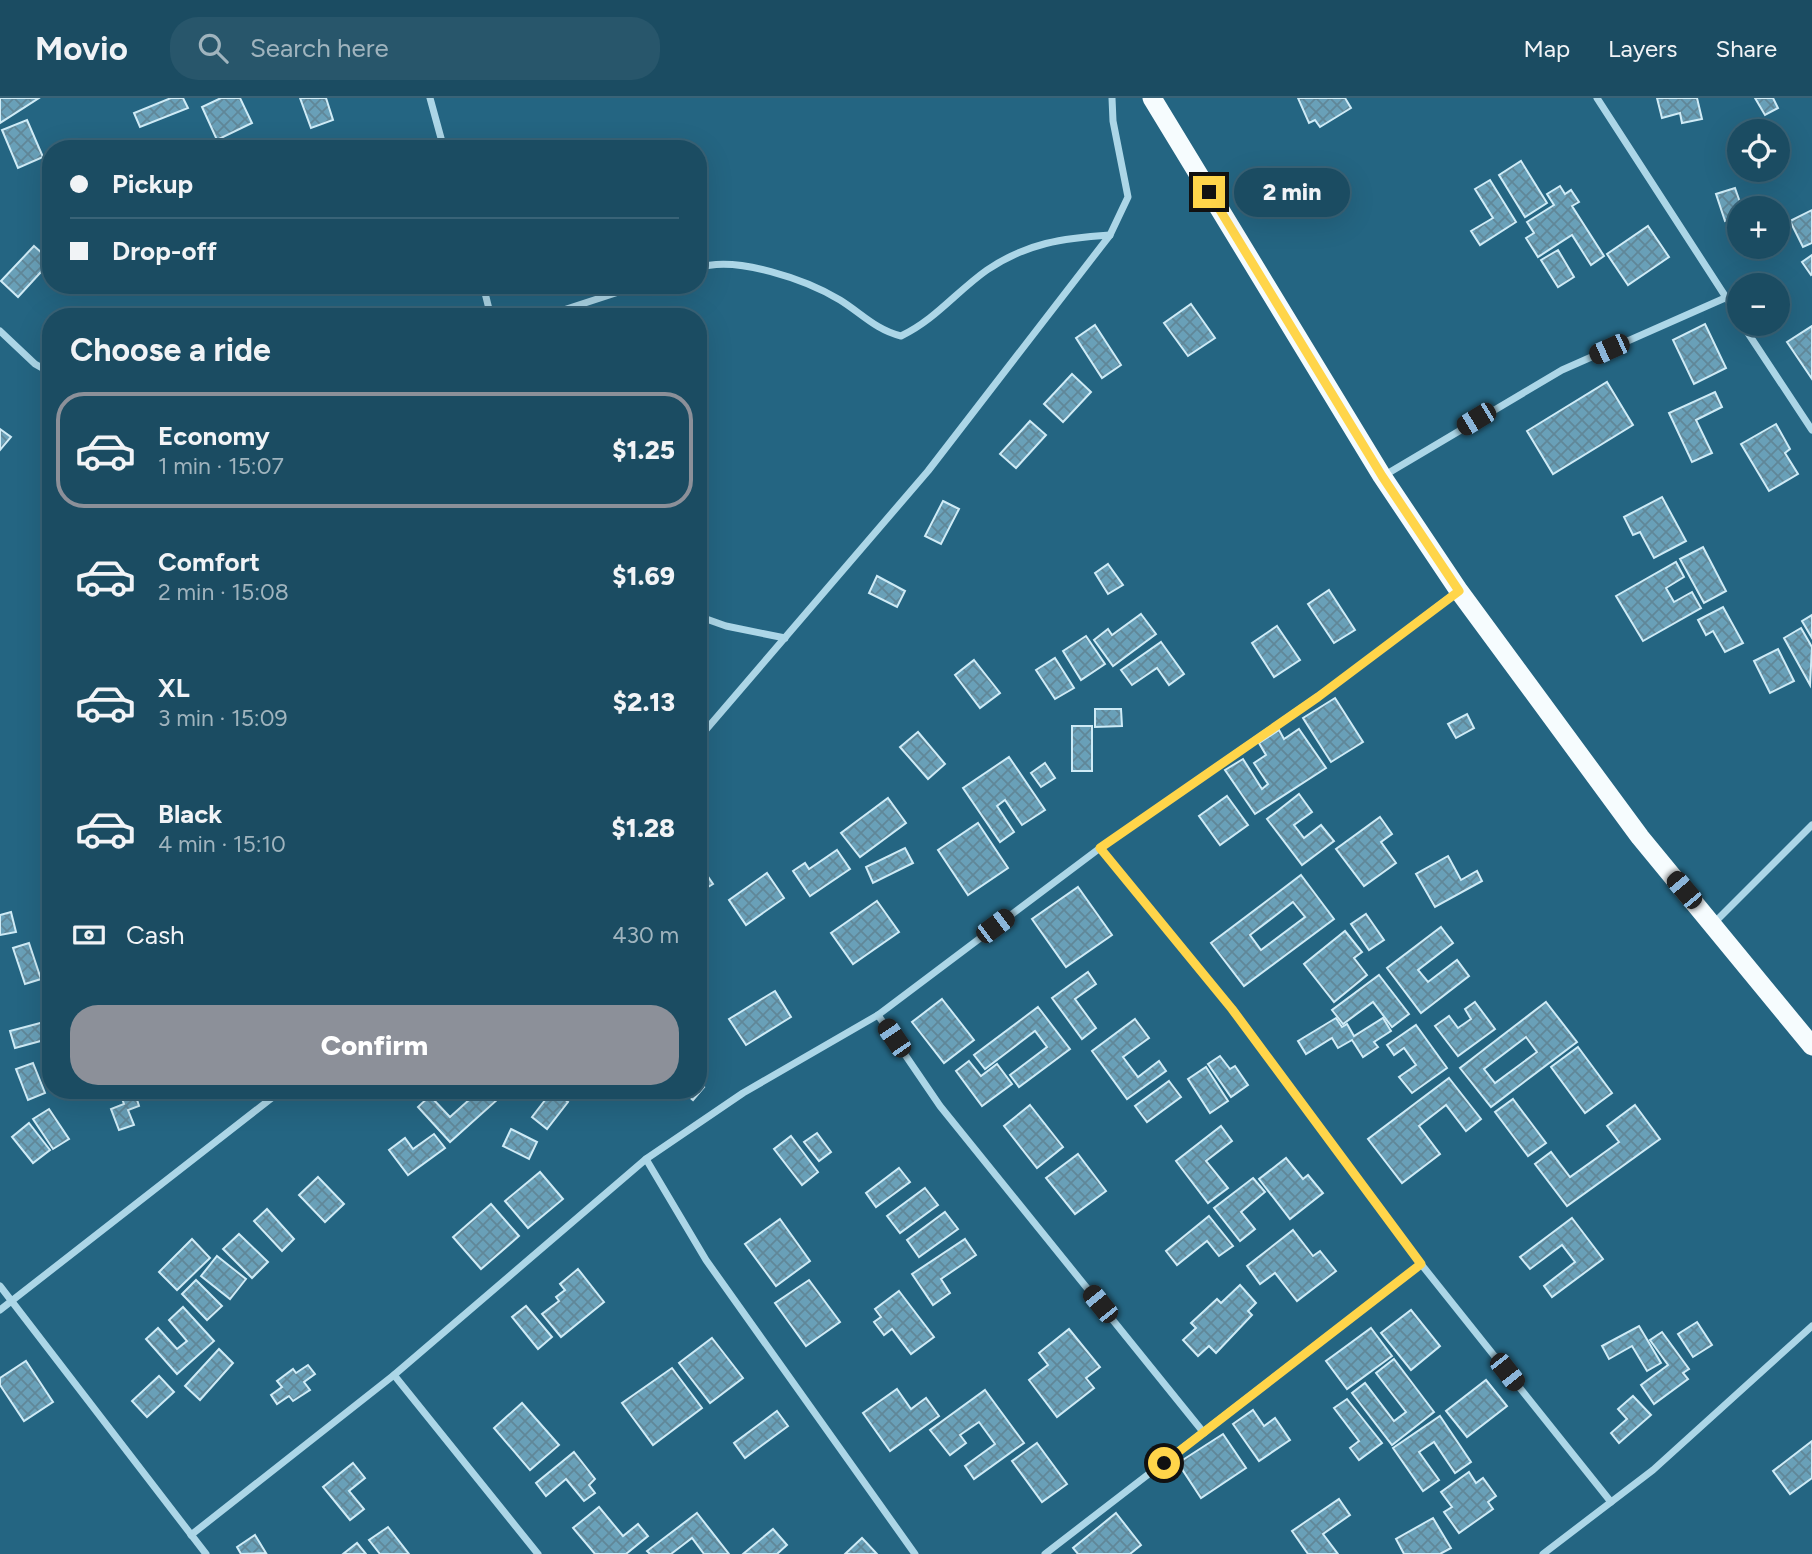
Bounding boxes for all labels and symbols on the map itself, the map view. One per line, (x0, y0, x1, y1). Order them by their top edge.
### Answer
callout: 2 min (1234, 168, 1349, 217)
route end (1193, 176, 1225, 208)
car (1586, 331, 1633, 367)
car (1453, 399, 1500, 439)
car (1663, 867, 1706, 913)
car (972, 905, 1019, 947)
car (874, 1015, 915, 1061)
car (1079, 1281, 1122, 1327)
car (1486, 1349, 1529, 1395)
route start (1148, 1447, 1180, 1479)

